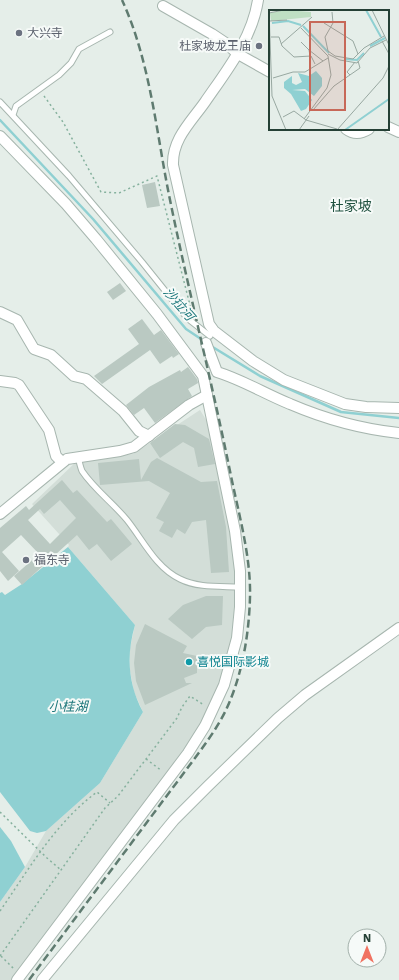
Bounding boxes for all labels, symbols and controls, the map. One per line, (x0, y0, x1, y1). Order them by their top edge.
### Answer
inset map (269, 10, 389, 130)
place label: 大兴寺 (27, 26, 63, 40)
marker: 大兴寺 (14, 28, 24, 38)
place label: 杜家坡龙王庙 (179, 39, 251, 53)
marker: 杜家坡龙王庙 (254, 41, 264, 51)
district label: 杜家坡 (330, 198, 372, 214)
water label: 沙拉河 (161, 284, 199, 326)
place label: 福东寺 (34, 553, 70, 567)
marker: 福东寺 (21, 555, 31, 565)
place label: 喜悦国际影城 (197, 655, 269, 669)
marker: 喜悦国际影城 (184, 657, 194, 667)
water label: 小桂湖 (48, 699, 89, 714)
north arrow (347, 928, 387, 968)
text: N (363, 932, 371, 945)

